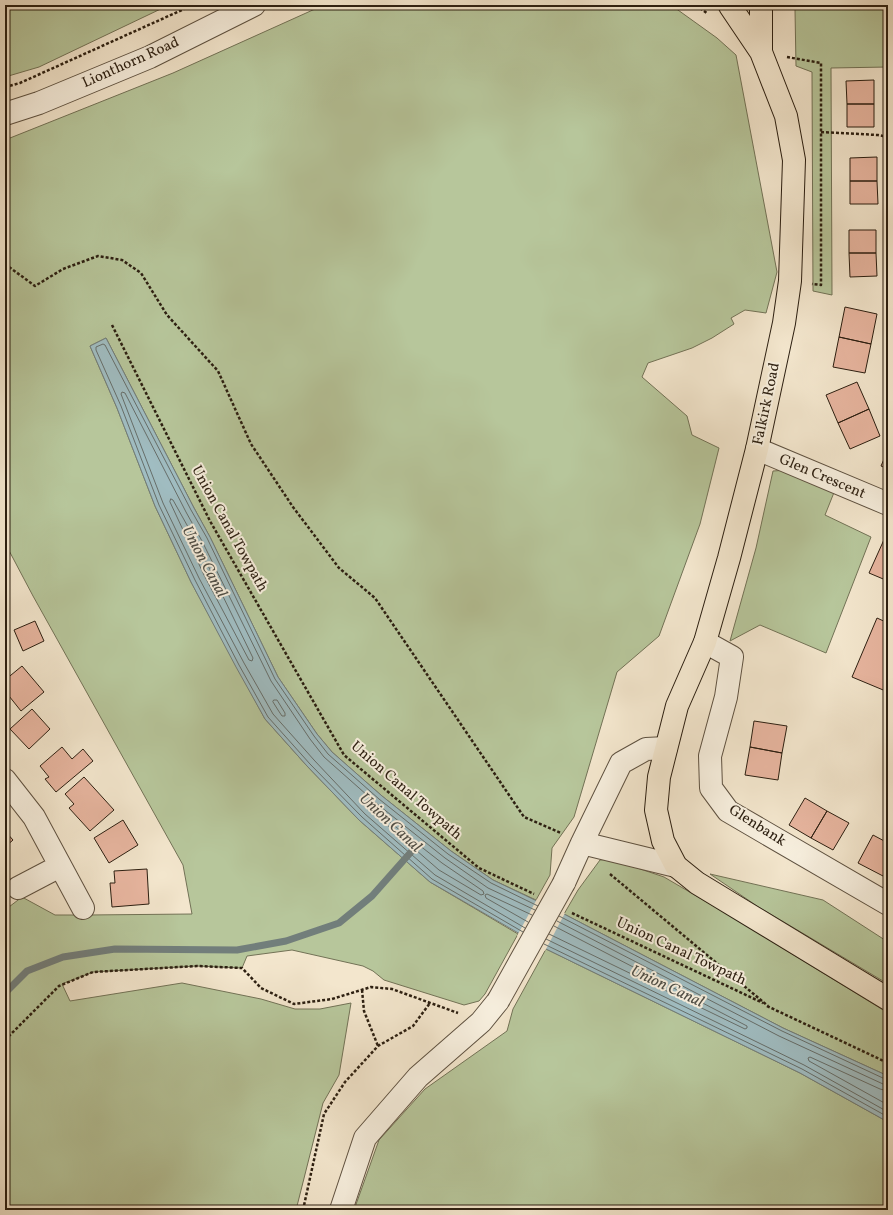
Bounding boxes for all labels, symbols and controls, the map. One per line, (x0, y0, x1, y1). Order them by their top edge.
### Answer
street label: Lionthorn Road (79, 32, 183, 94)
street label: Falkirk Road (748, 361, 786, 447)
street label: Glen Crescent (775, 449, 869, 505)
street label: Union Canal Towpath (187, 463, 271, 595)
water label: Union Canal (177, 523, 231, 601)
street label: Union Canal Towpath (347, 738, 465, 844)
water label: Union Canal (355, 789, 425, 857)
street label: Glenbank (724, 800, 790, 852)
street label: Union Canal Towpath (613, 914, 749, 990)
water label: Union Canal (627, 962, 707, 1012)

